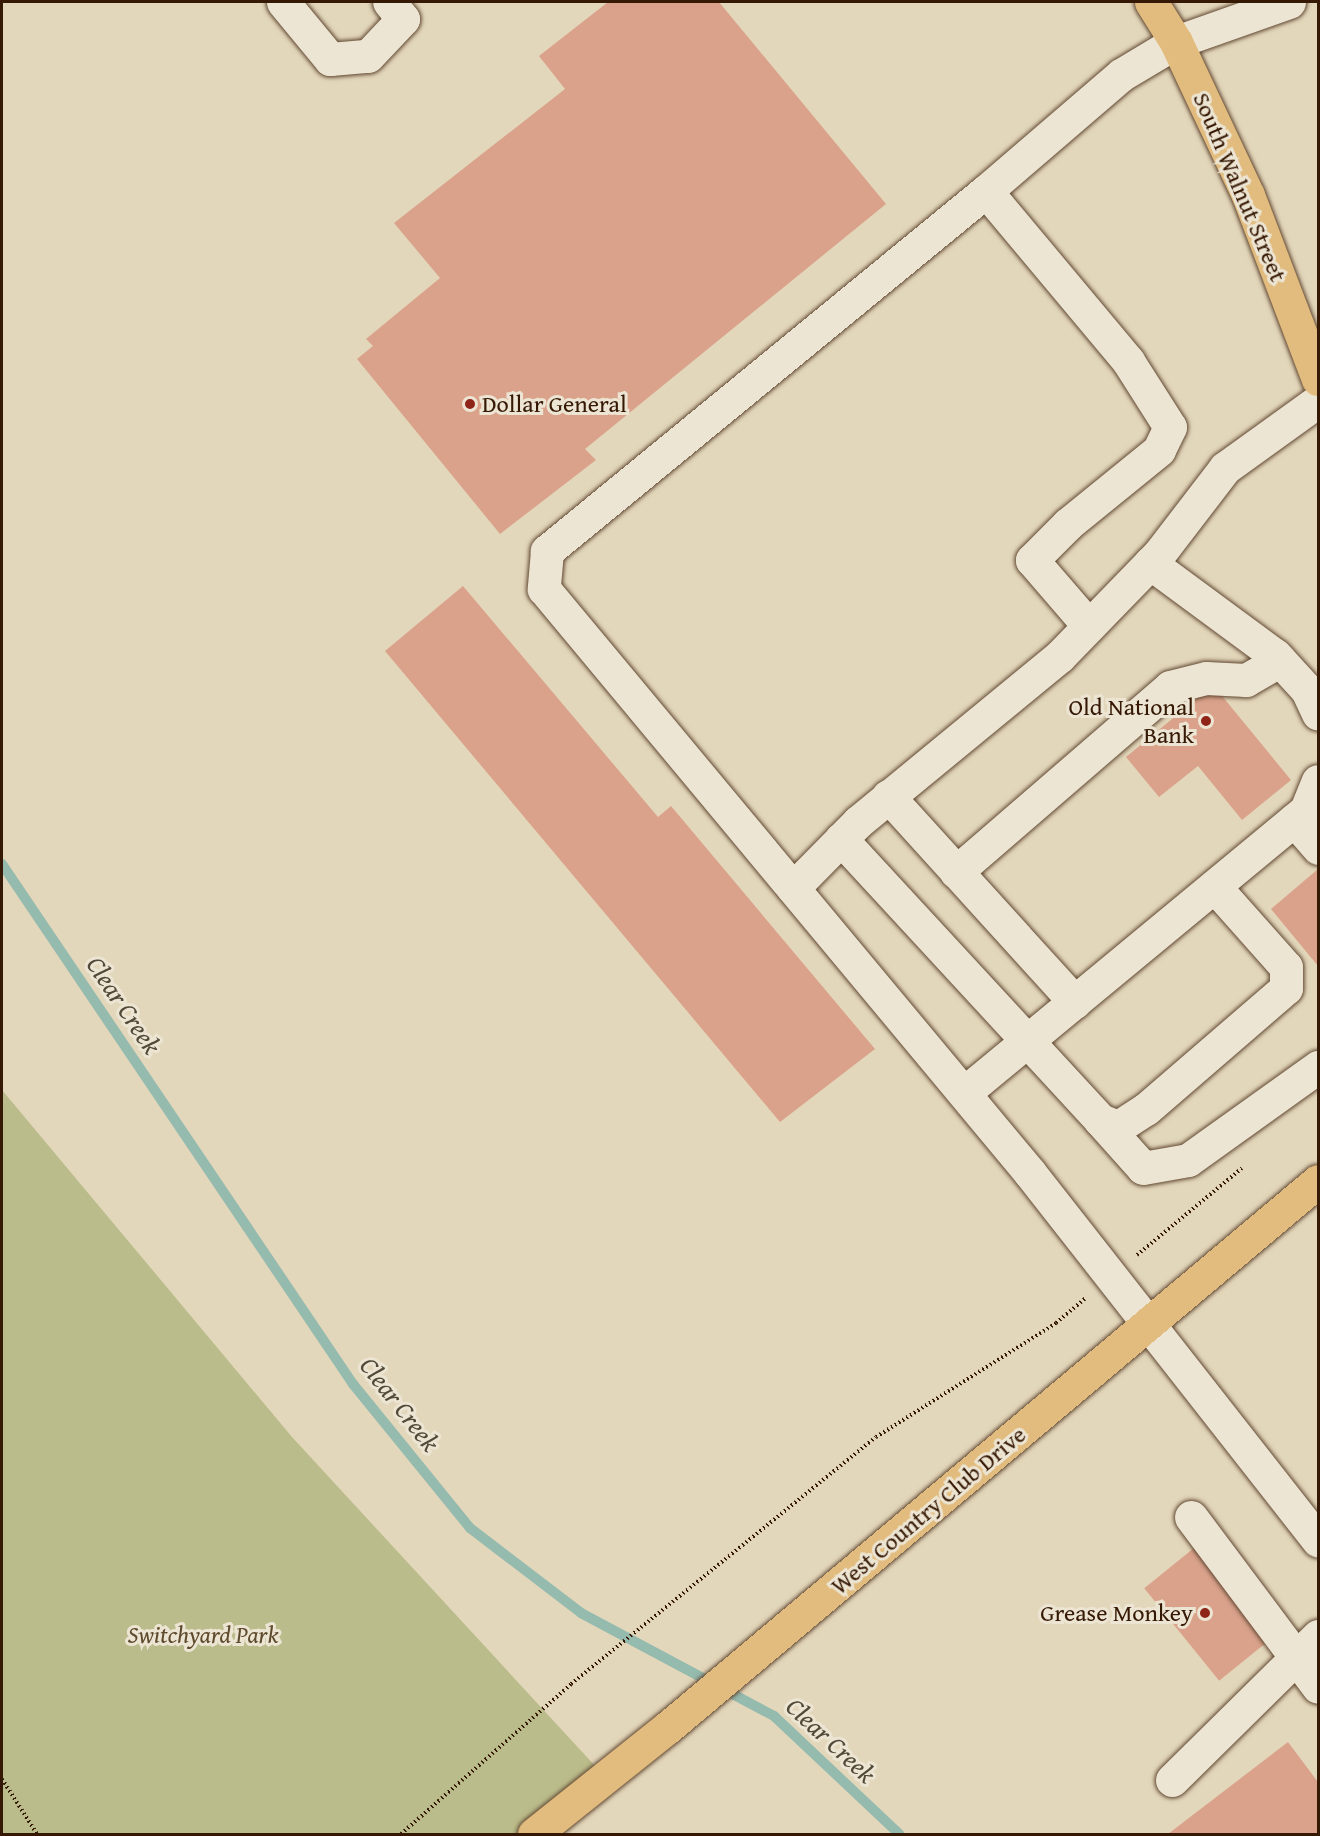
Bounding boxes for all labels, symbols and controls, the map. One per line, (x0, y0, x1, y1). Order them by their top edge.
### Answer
street label: South Walnut Street (1187, 88, 1293, 286)
place label: Dollar General (482, 390, 627, 418)
marker: Dollar General (463, 397, 477, 411)
place label: Old National Bank (1069, 693, 1194, 749)
marker: Old National Bank (1199, 714, 1213, 728)
water label: Clear Creek (80, 950, 168, 1060)
water label: Clear Creek (353, 1351, 447, 1457)
street label: West Country Club Drive (825, 1420, 1031, 1600)
place label: Grease Monkey (1040, 1599, 1193, 1627)
marker: Grease Monkey (1198, 1606, 1212, 1620)
park label: Switchyard Park (128, 1621, 278, 1649)
water label: Clear Creek (780, 1691, 882, 1789)

